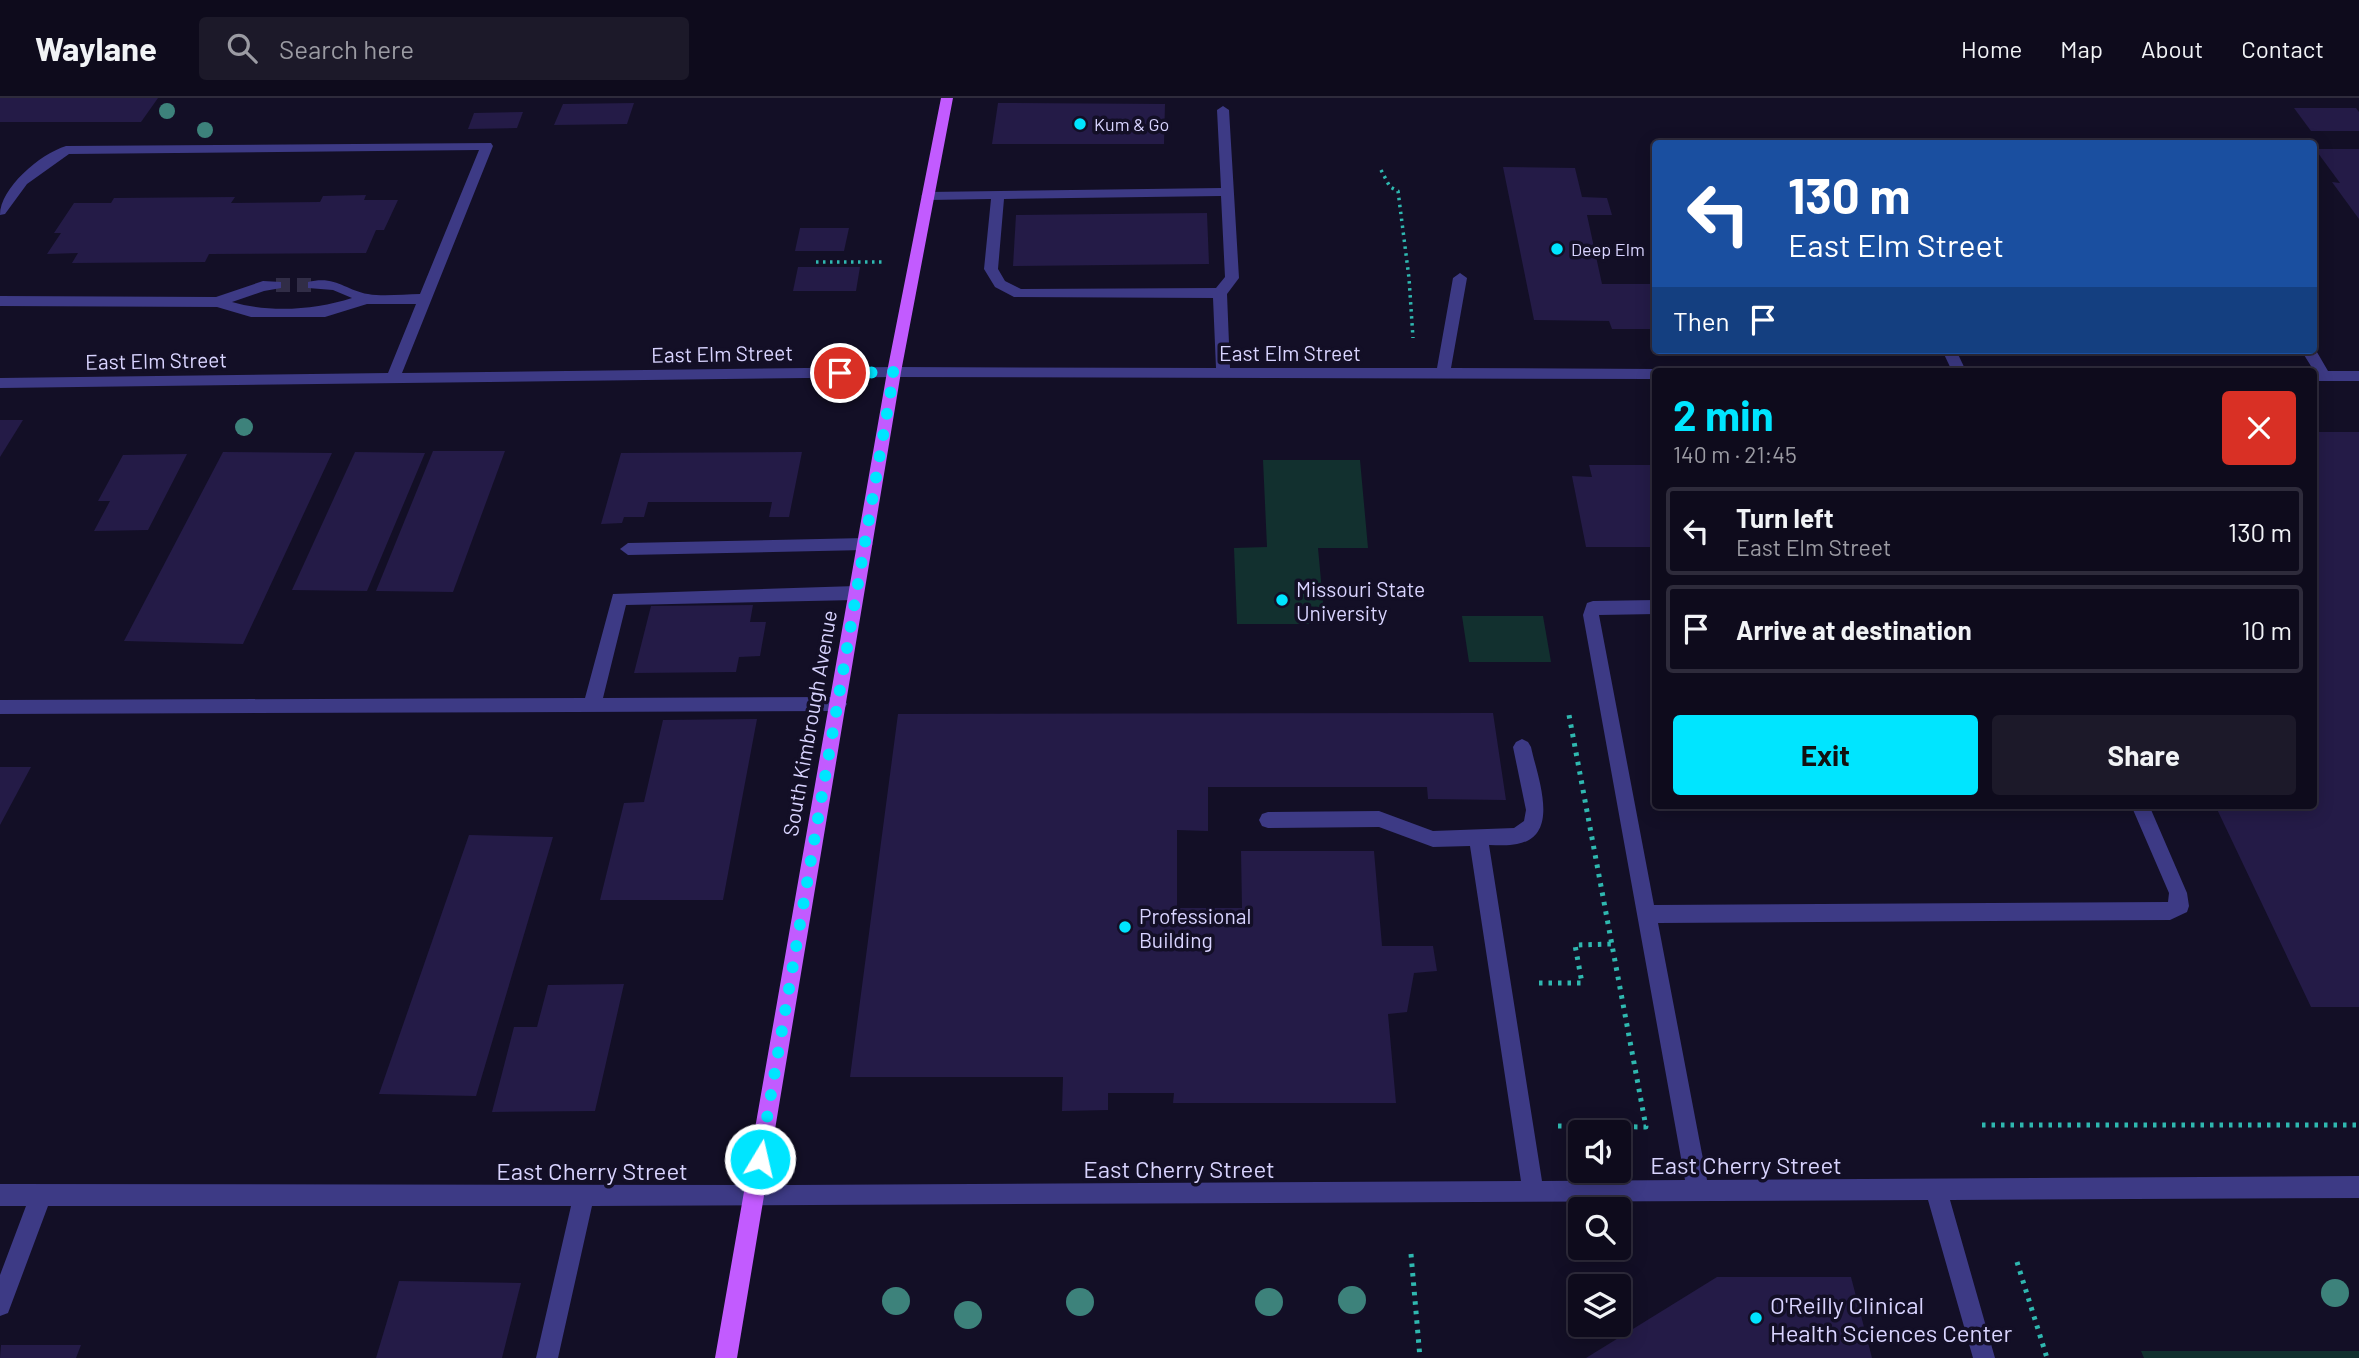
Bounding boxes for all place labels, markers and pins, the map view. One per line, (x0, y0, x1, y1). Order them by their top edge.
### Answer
place label: Kum & Go (1094, 113, 1169, 135)
marker: Kum & Go (1072, 116, 1088, 132)
place label: Deep Elm (1571, 238, 1645, 260)
marker: Deep Elm (1549, 241, 1565, 257)
pin (810, 343, 870, 403)
place label: Missouri State University (1296, 576, 1425, 625)
marker: Missouri State University (1274, 592, 1290, 608)
place label: Professional Building (1139, 903, 1251, 952)
marker: Professional Building (1117, 919, 1133, 935)
place label: O'Reilly Clinical Health Sciences Center (1770, 1290, 2013, 1347)
marker: O'Reilly Clinical Health Sciences Center (1748, 1310, 1764, 1326)

